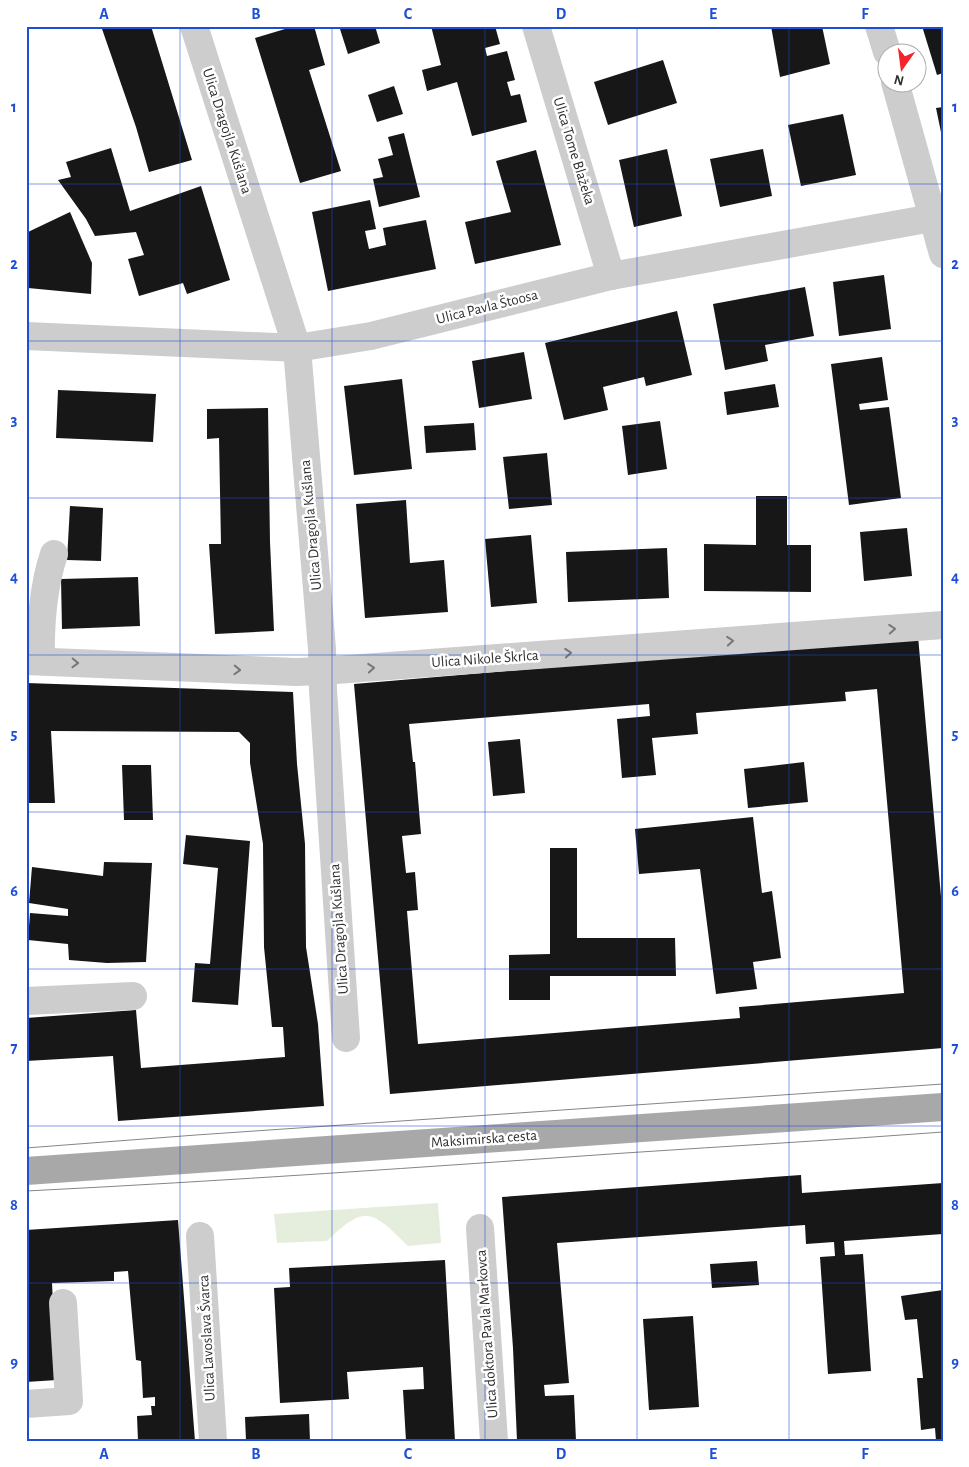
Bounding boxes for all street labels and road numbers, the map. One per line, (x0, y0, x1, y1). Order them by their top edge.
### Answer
street label: Ulica Dragojla Kušlana (200, 66, 254, 196)
street label: Ulica Tome Blažeka (550, 95, 598, 207)
street label: Ulica Pavla Štoosa (434, 286, 539, 327)
street label: Ulica Dragojla Kušlana (298, 459, 324, 591)
street label: Ulica Nikole Škrlca (431, 647, 539, 670)
street label: Ulica Dragojla Kušlana (327, 863, 351, 995)
street label: Maksimirska cesta (430, 1128, 538, 1150)
street label: Ulica doktora Pavla Markovca (474, 1249, 500, 1419)
street label: Ulica Lavoslava Švarca (195, 1274, 218, 1402)

